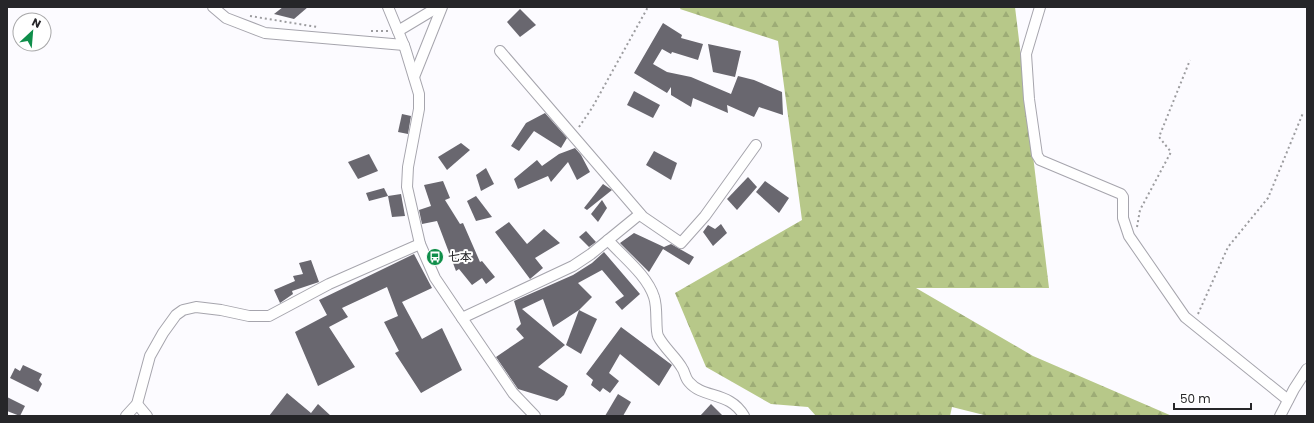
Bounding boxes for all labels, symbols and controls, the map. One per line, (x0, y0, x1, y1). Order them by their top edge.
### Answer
north arrow (12, 12, 52, 52)
text: N (29, 14, 44, 32)
bus stop icon: 七本 (425, 247, 445, 267)
place label: 七本 (448, 248, 472, 265)
scale bar (1174, 385, 1251, 411)
text: 50 m (1180, 390, 1211, 407)

